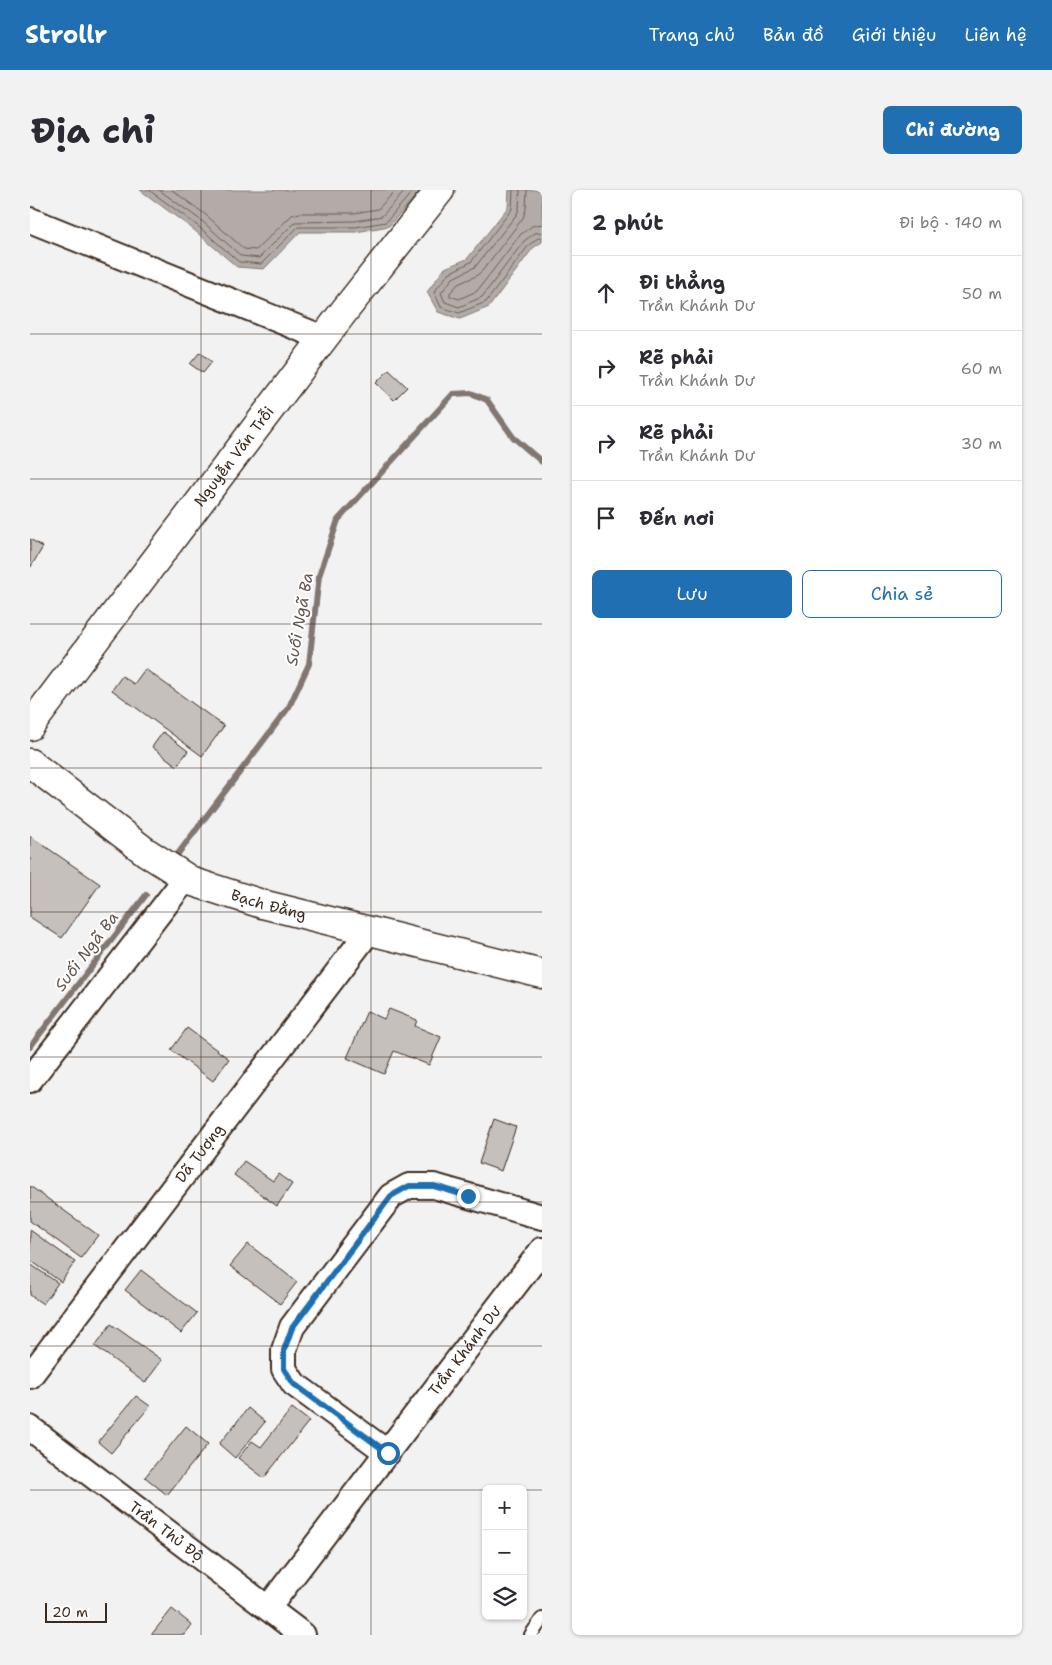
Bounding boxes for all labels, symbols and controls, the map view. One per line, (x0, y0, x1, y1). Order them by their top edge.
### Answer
text: Strollr (25, 19, 107, 51)
text: Trang chủ (649, 23, 735, 47)
text: Bản đồ (763, 23, 824, 47)
text: Giới thiệu (852, 23, 936, 47)
text: Liên hệ (964, 23, 1027, 47)
button: Chỉ đường (883, 106, 1022, 154)
text: Địa chỉ (30, 107, 154, 154)
text: 2 phút (592, 209, 664, 237)
text: Đi bộ · 140 m (899, 212, 1002, 233)
text: Đi thẳng (639, 270, 725, 295)
icon: ahead (592, 279, 620, 307)
text: 50 m (962, 283, 1002, 304)
text: Trần Khánh Dư (639, 295, 755, 316)
text: Rẽ phải (639, 345, 714, 370)
icon: right (592, 354, 620, 382)
text: 60 m (961, 358, 1002, 379)
text: Trần Khánh Dư (639, 370, 755, 391)
street label: Nguyễn Văn Trỗi (190, 402, 278, 511)
text: Rẽ phải (639, 420, 714, 445)
icon: right (592, 429, 620, 457)
text: 30 m (961, 433, 1002, 454)
text: Trần Khánh Dư (639, 445, 755, 466)
icon: arrive (592, 504, 620, 532)
text: Đến nơi (639, 506, 714, 531)
button: Lưu (592, 570, 792, 618)
button: Chia sẻ (802, 570, 1002, 618)
water label: Suối Ngã Ba (281, 571, 318, 667)
street label: Bạch Đằng (228, 885, 308, 925)
water label: Suối Ngã Ba (50, 907, 123, 995)
street label: Dã Tượng (171, 1120, 229, 1187)
route end (457, 1185, 480, 1208)
street label: Trần Khánh Dư (424, 1301, 506, 1400)
route start (377, 1442, 400, 1465)
map controls (482, 1485, 527, 1620)
button: + (482, 1485, 527, 1530)
street label: Trần Thủ Độ (125, 1497, 207, 1566)
button: − (482, 1530, 527, 1575)
button: layers (482, 1575, 527, 1620)
scale bar (45, 1600, 108, 1623)
text: 20 m (52, 1603, 88, 1621)

